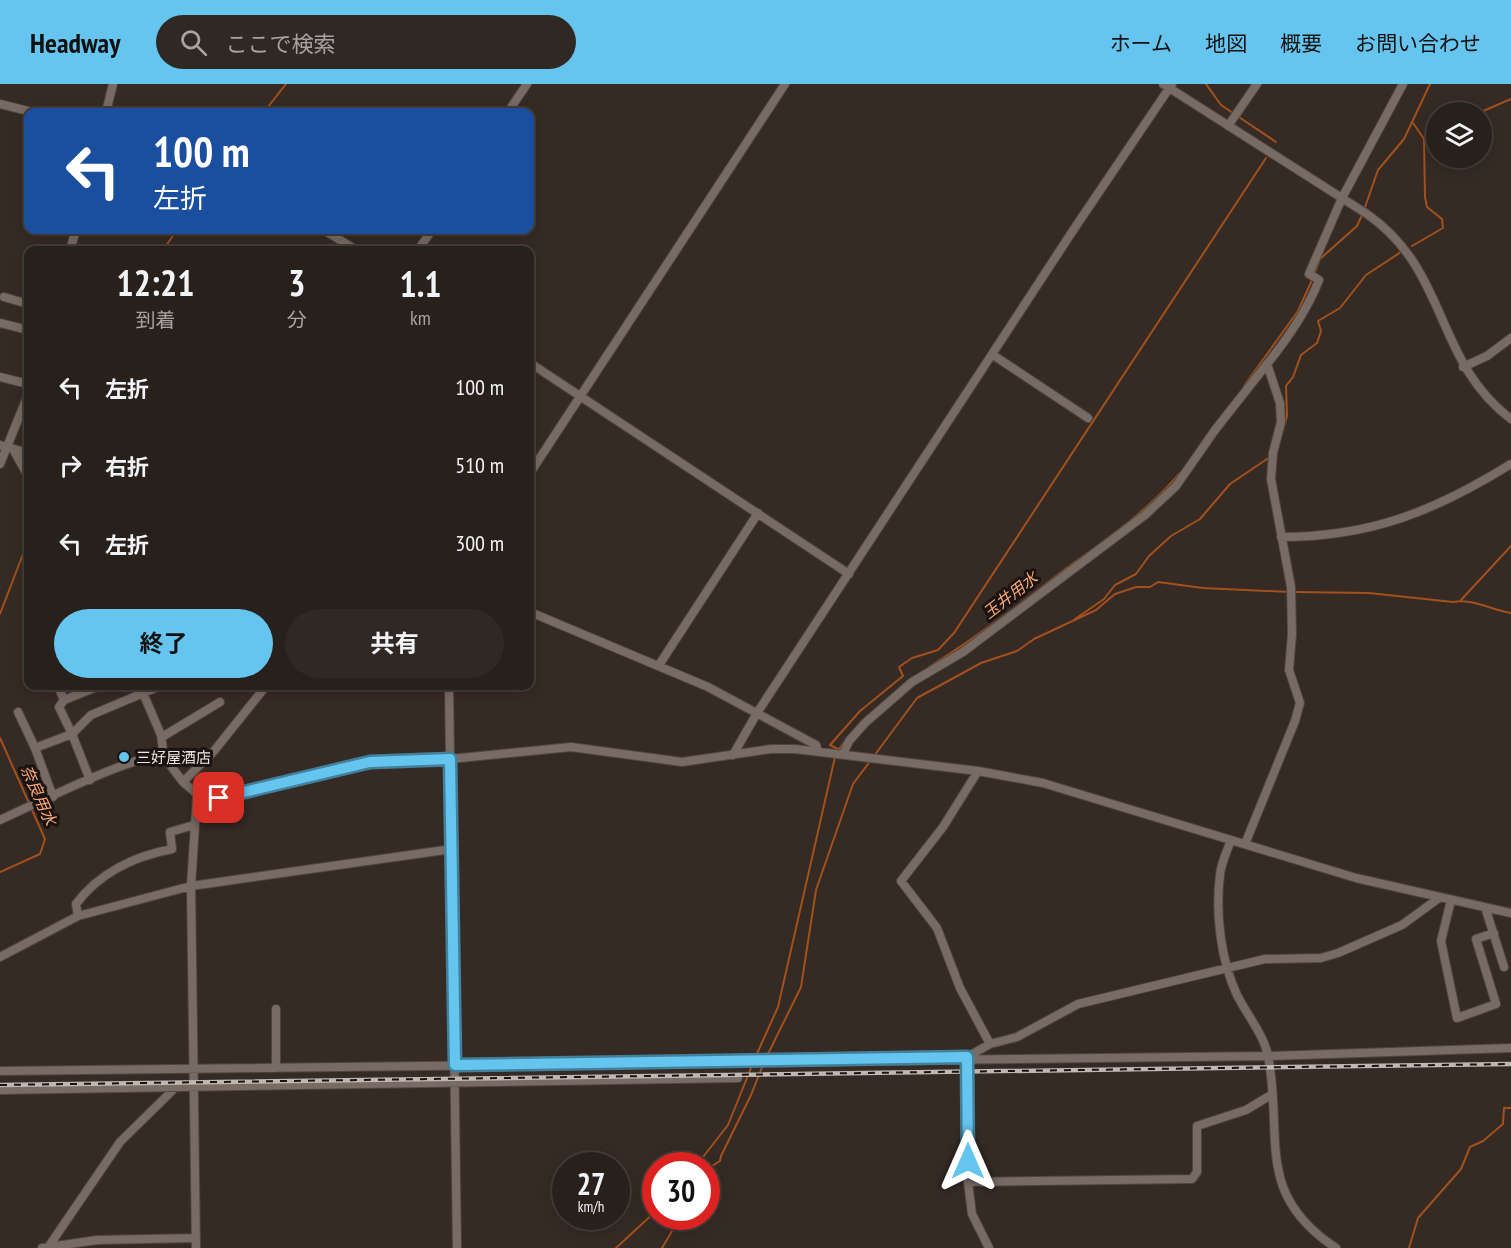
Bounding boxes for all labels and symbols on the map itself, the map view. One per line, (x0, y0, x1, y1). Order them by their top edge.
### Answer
water label: 玉井用水 (979, 566, 1043, 623)
place label: 三好屋酒店 (136, 748, 211, 767)
marker: 三好屋酒店 (117, 750, 131, 764)
water label: 奈良用水 (17, 762, 62, 830)
pin (193, 772, 244, 823)
position arrow (936, 1129, 1000, 1193)
speed limit sign: 30 (642, 1152, 720, 1230)

